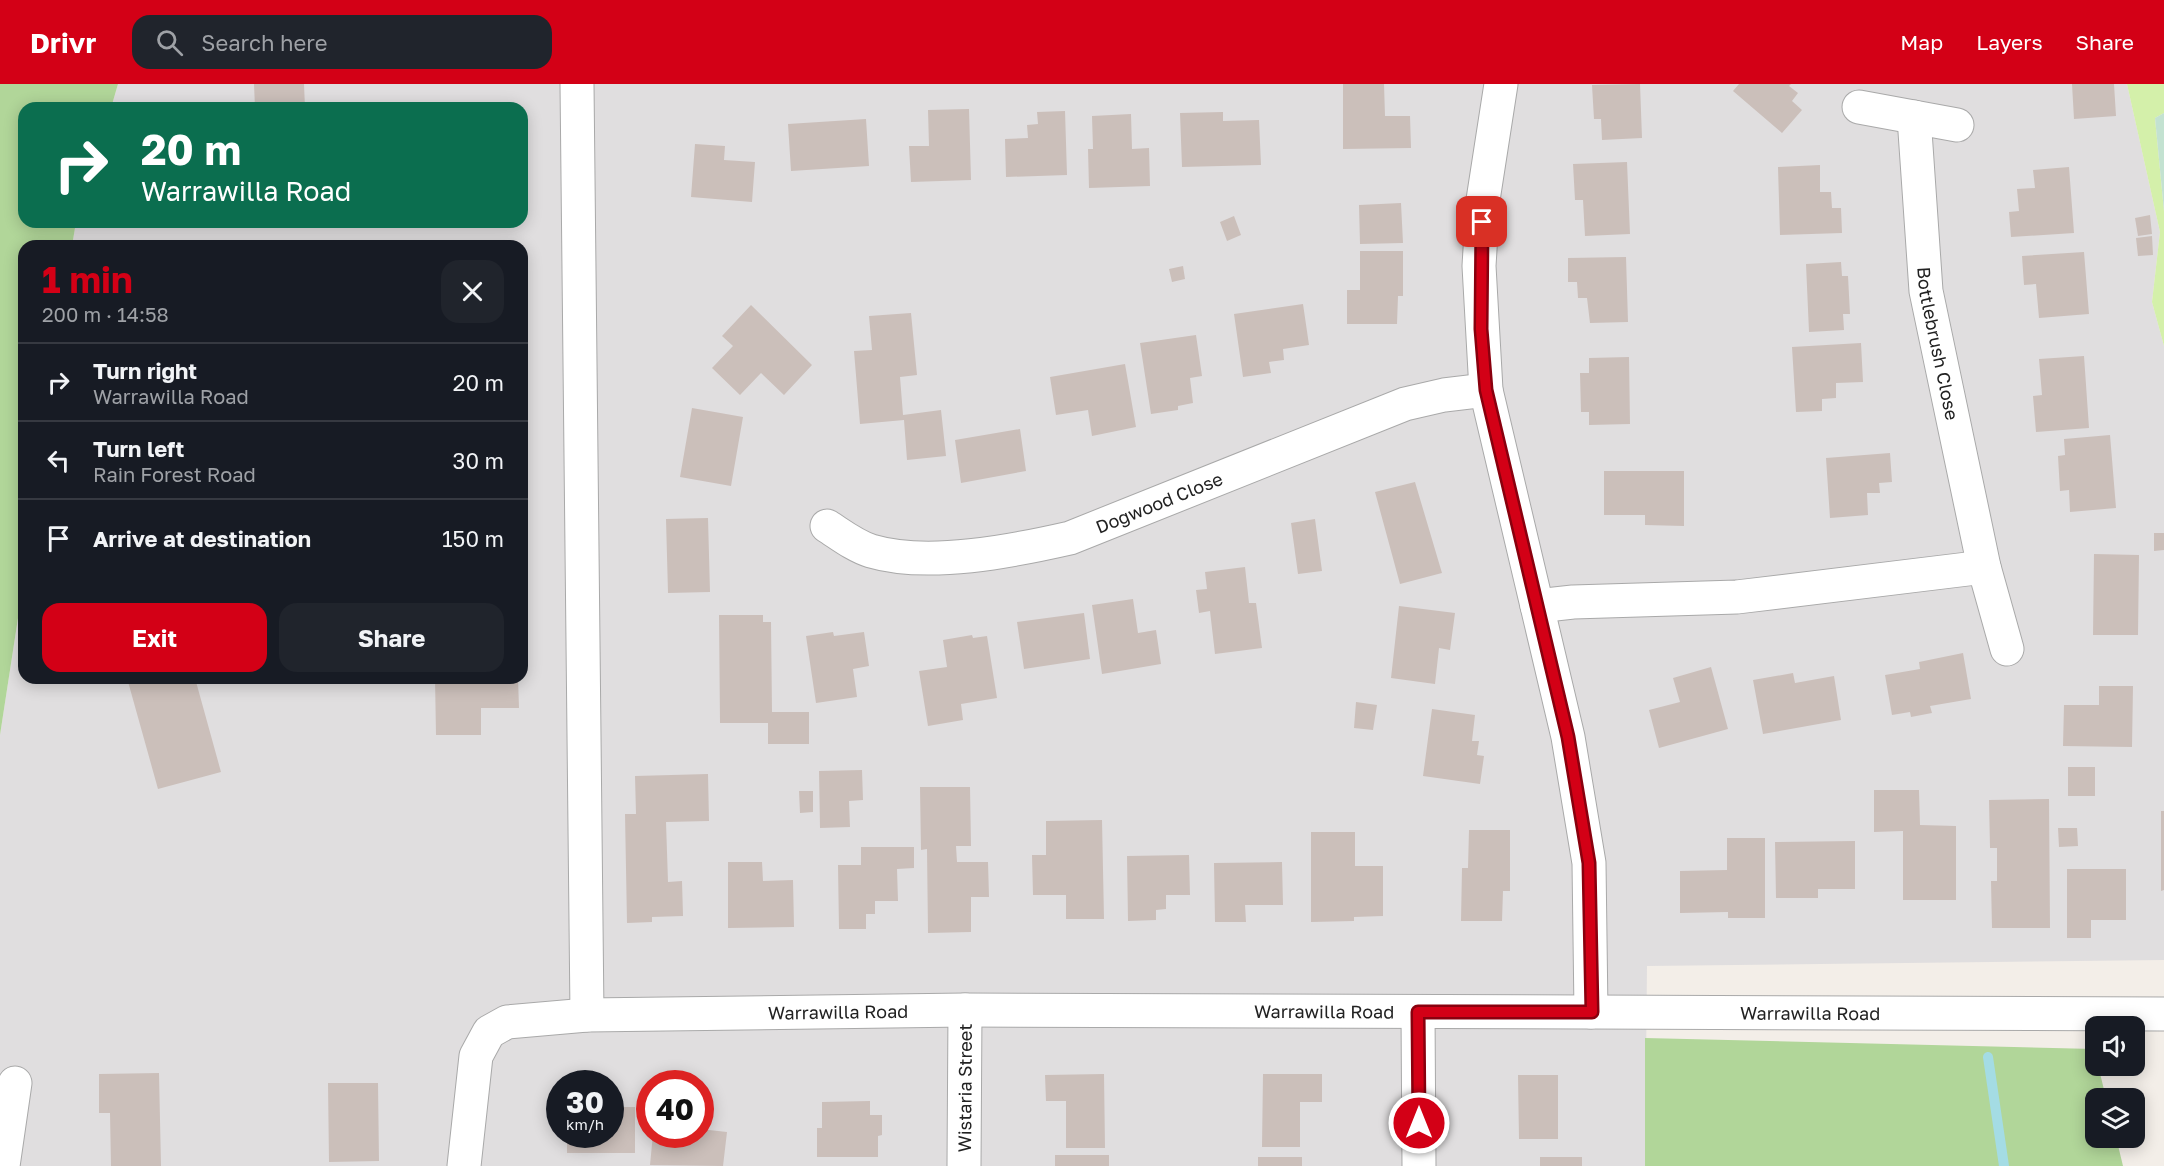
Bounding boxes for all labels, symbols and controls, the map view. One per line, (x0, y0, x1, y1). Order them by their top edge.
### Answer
search box (132, 15, 552, 69)
text: Drivr (30, 26, 96, 59)
icon: search (153, 26, 186, 59)
text: Search here (201, 29, 327, 56)
text: Map (1900, 29, 1943, 55)
text: Layers (1976, 29, 2043, 55)
text: Share (2076, 29, 2134, 55)
text: 20 m (141, 124, 241, 174)
icon: right (42, 126, 120, 204)
text: Warrawilla Road (141, 175, 351, 207)
pin (1456, 196, 1507, 247)
icon: arrive (1465, 205, 1498, 238)
text: 1 min (42, 258, 133, 301)
button: close (441, 260, 504, 323)
street label: Bottlebrush Close (1913, 266, 1964, 422)
text: 200 m · 14:58 (42, 302, 169, 326)
text: Turn right (93, 357, 197, 384)
icon: right (42, 366, 75, 399)
text: 20 m (453, 369, 504, 396)
text: Warrawilla Road (93, 384, 249, 408)
text: Turn left (93, 435, 184, 462)
icon: left (42, 444, 75, 477)
text: 30 m (453, 447, 504, 474)
text: Rain Forest Road (93, 462, 256, 486)
street label: Dogwood Close (1092, 467, 1226, 538)
icon: arrive (42, 522, 75, 555)
text: Arrive at destination (93, 525, 311, 552)
text: 150 m (442, 525, 504, 552)
button: Exit (42, 603, 267, 672)
button: Share (279, 603, 504, 672)
street label: Warrawilla Road (768, 1000, 908, 1024)
street label: Warrawilla Road (1254, 1000, 1394, 1022)
street label: Warrawilla Road (1740, 1002, 1880, 1024)
map controls (2085, 1016, 2145, 1148)
button: sound (2085, 1016, 2145, 1076)
street label: Wistaria Street (953, 1023, 976, 1153)
speed limit sign: 40 (636, 1070, 714, 1148)
text: 30 (566, 1084, 604, 1120)
button: layers (2085, 1088, 2145, 1148)
position arrow (1387, 1091, 1451, 1155)
text: km/h (566, 1115, 604, 1133)

